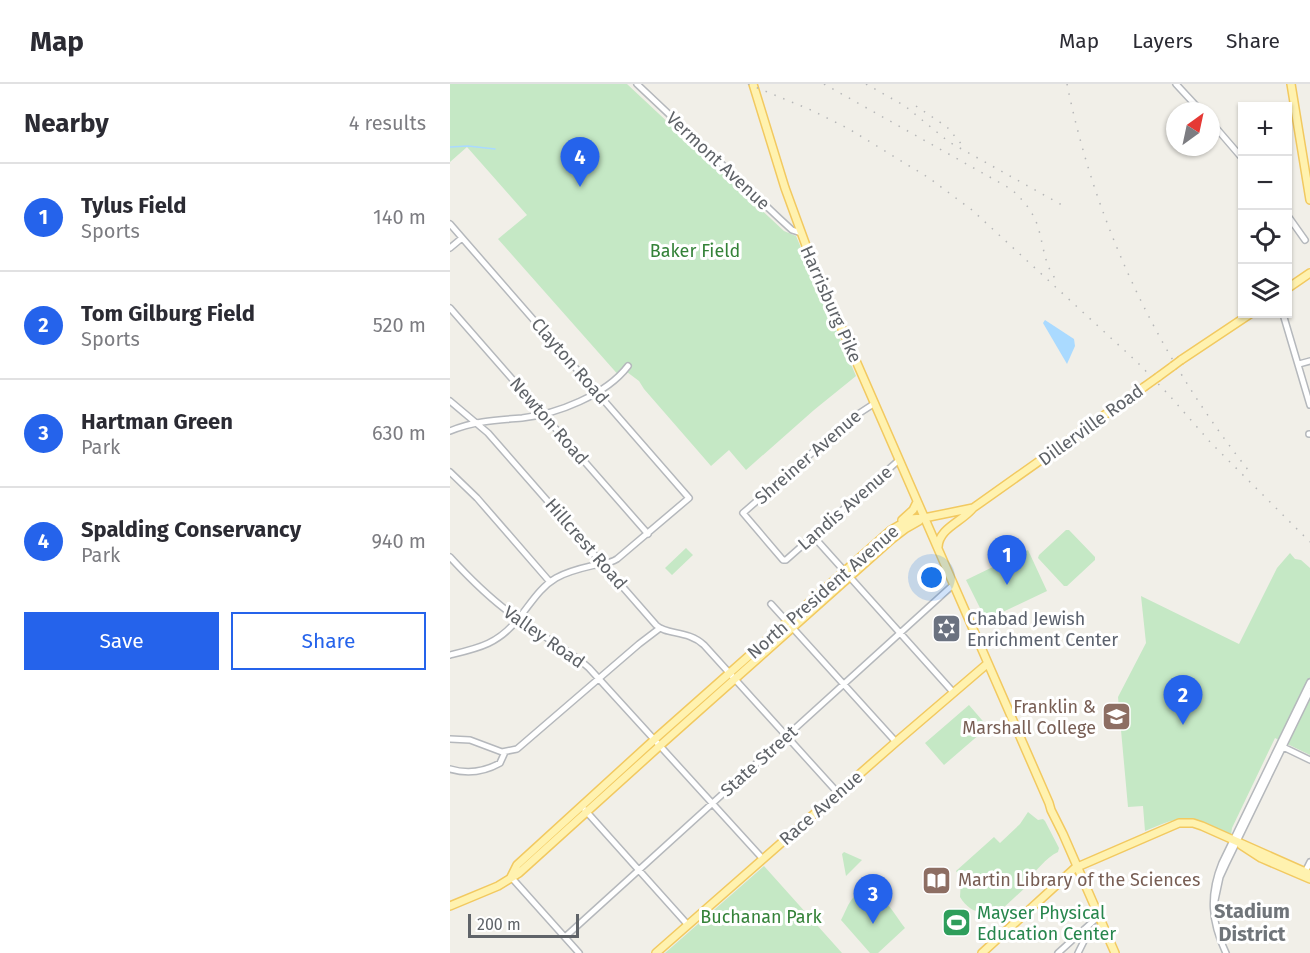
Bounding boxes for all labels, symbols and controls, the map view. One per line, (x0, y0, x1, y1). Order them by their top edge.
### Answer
text: Map (30, 25, 84, 58)
text: Map (1059, 28, 1099, 54)
text: Layers (1132, 28, 1193, 54)
text: Share (1226, 28, 1280, 54)
north arrow (1166, 102, 1220, 156)
map controls (1238, 102, 1292, 318)
button: + (1238, 102, 1292, 156)
street label: Vermont Avenue (662, 107, 774, 215)
text: Nearby (24, 108, 109, 139)
text: 4 results (349, 111, 426, 135)
pin: 4 (560, 138, 600, 187)
button: − (1238, 156, 1292, 210)
text: Tylus Field (81, 192, 186, 219)
text: 1 (39, 205, 48, 229)
text: 140 m (373, 205, 426, 229)
button: locate (1238, 210, 1292, 264)
text: Sports (81, 219, 140, 243)
park label: Baker Field (650, 240, 740, 262)
street label: Harrisburg Pike (795, 242, 867, 366)
button: layers (1238, 264, 1292, 318)
text: Tom Gilburg Field (81, 300, 255, 327)
text: 2 (38, 313, 49, 337)
text: 520 m (373, 313, 426, 337)
street label: Clayton Road (527, 313, 613, 409)
text: Sports (81, 327, 140, 351)
street label: Newton Road (505, 373, 593, 469)
street label: Dillerville Road (1034, 380, 1148, 470)
street label: Shreiner Avenue (750, 405, 866, 509)
text: Hartman Green (81, 408, 233, 435)
text: 3 (38, 421, 49, 445)
text: 630 m (372, 421, 426, 445)
text: Park (81, 435, 120, 459)
street label: Landis Avenue (793, 461, 897, 555)
street label: Hillcrest Road (540, 494, 632, 594)
text: Spalding Conservancy (81, 516, 301, 543)
street label: North President Avenue (743, 520, 903, 664)
text: 4 (38, 529, 49, 553)
text: 940 m (371, 529, 426, 553)
pin: 1 (988, 536, 1026, 585)
text: Park (81, 543, 120, 567)
your location (917, 563, 946, 592)
street label: Valley Road (499, 601, 589, 673)
place label: Chabad Jewish Enrichment Center (967, 608, 1118, 651)
button: Save (24, 612, 219, 670)
button: Share (231, 612, 426, 670)
synagogue icon: Chabad Jewish Enrichment Center (930, 613, 962, 645)
pin: 2 (1164, 676, 1202, 725)
place label: Franklin & Marshall College (962, 696, 1096, 739)
school or university icon: Franklin & Marshall College (1101, 701, 1133, 733)
street label: State Street (716, 721, 802, 801)
street label: Race Avenue (775, 766, 867, 850)
library icon: Martin Library of the Sciences (921, 864, 953, 896)
place label: Martin Library of the Sciences (958, 869, 1200, 891)
pin: 3 (854, 874, 892, 924)
district label: Stadium District (1214, 899, 1290, 946)
place label: Mayser Physical Education Center (977, 902, 1116, 945)
park label: Buchanan Park (700, 906, 823, 928)
sports icon: Mayser Physical Education Center (940, 907, 972, 939)
scale bar (468, 911, 579, 938)
text: 200 m (477, 915, 521, 934)

